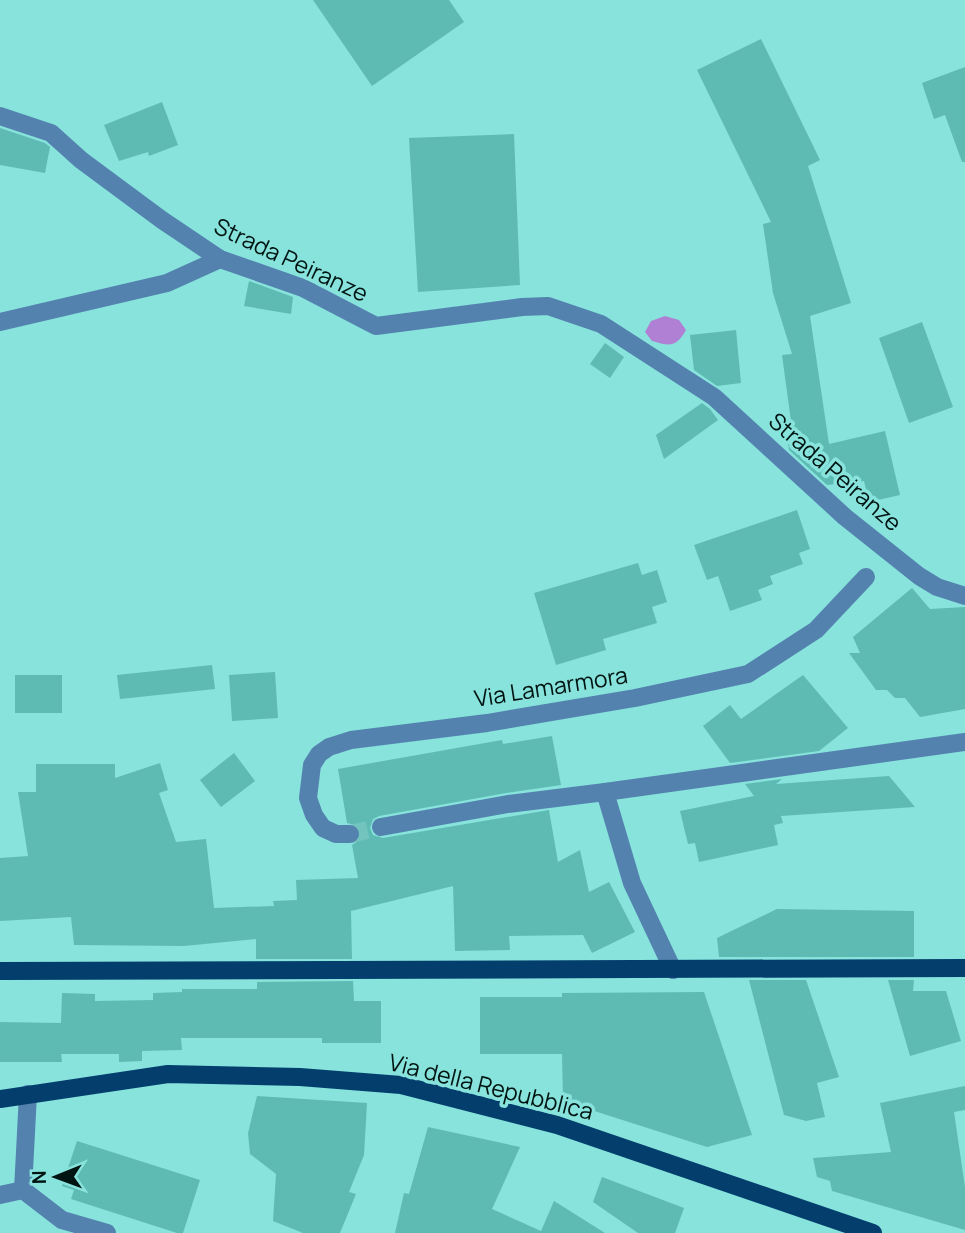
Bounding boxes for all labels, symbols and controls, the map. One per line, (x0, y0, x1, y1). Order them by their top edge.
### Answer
street label: Strada Peiranze (209, 209, 374, 309)
street label: Strada Peiranze (762, 405, 909, 538)
street label: Via Lamarmora (472, 658, 630, 714)
street label: Via della Repubblica (386, 1045, 597, 1127)
north arrow (21, 1142, 91, 1212)
text: N (26, 1170, 52, 1184)

